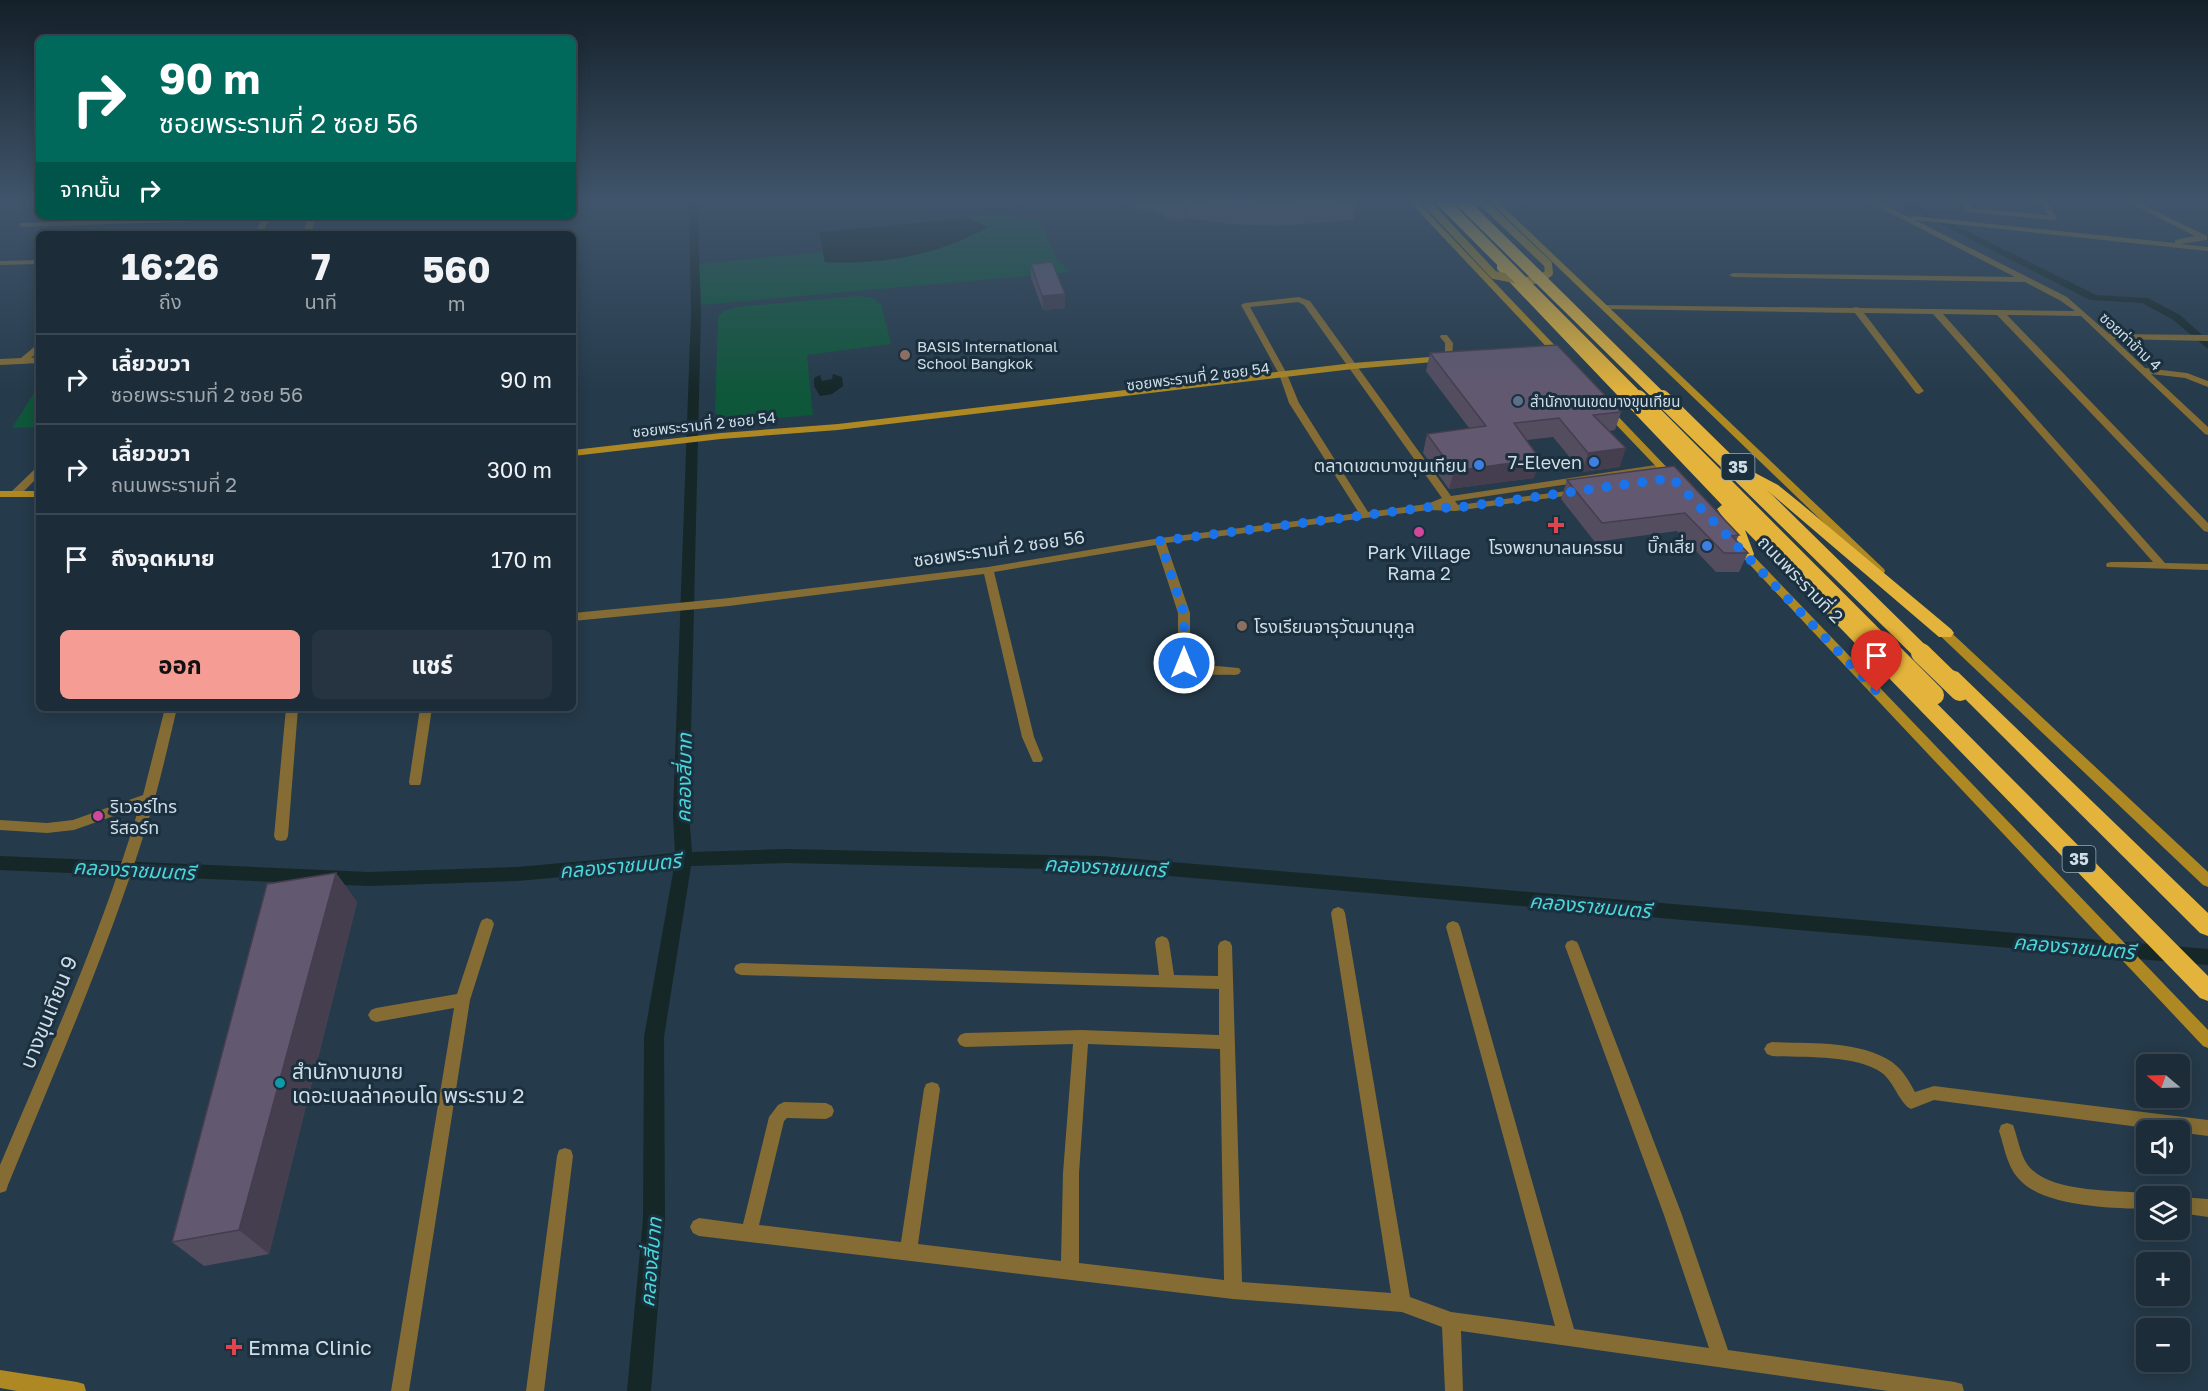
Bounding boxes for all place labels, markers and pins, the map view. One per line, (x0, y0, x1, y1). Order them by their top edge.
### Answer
place label: BASIS International School Bangkok (917, 337, 1058, 372)
marker: BASIS International School Bangkok (898, 348, 912, 362)
place label: สำนักงานเขตบางขุนเทียน (1530, 392, 1680, 411)
marker: สำนักงานเขตบางขุนเทียน (1511, 394, 1525, 408)
place label: 7-Eleven (1508, 451, 1582, 473)
place label: ตลาดเขตบางขุนเทียน (1314, 454, 1467, 477)
marker: 7-Eleven (1587, 455, 1601, 469)
marker: ตลาดเขตบางขุนเทียน (1472, 458, 1486, 472)
marker: โรงพยาบาลนครธน (1547, 516, 1565, 534)
marker: Park Village Rama 2 (1412, 525, 1426, 539)
place label: บิ๊กเสี่ย (1647, 534, 1695, 557)
place label: โรงพยาบาลนครธน (1489, 536, 1623, 558)
marker: บิ๊กเสี่ย (1700, 539, 1714, 553)
place label: Park Village Rama 2 (1367, 541, 1471, 584)
place label: โรงเรียนจารุวัฒนานุกูล (1254, 615, 1415, 639)
marker: โรงเรียนจารุวัฒนานุกูล (1235, 619, 1249, 633)
pin (1851, 630, 1902, 692)
place label: ริเวอร์ไทร รีสอร์ท (110, 795, 177, 838)
marker: ริเวอร์ไทร รีสอร์ท (91, 809, 105, 823)
place label: สำนักงานขาย เดอะเบลล่าคอนโด พระราม 2 (292, 1058, 525, 1108)
marker: สำนักงานขาย เดอะเบลล่าคอนโด พระราม 2 (273, 1076, 287, 1090)
place label: Emma Clinic (248, 1334, 372, 1360)
marker: Emma Clinic (225, 1338, 243, 1356)

